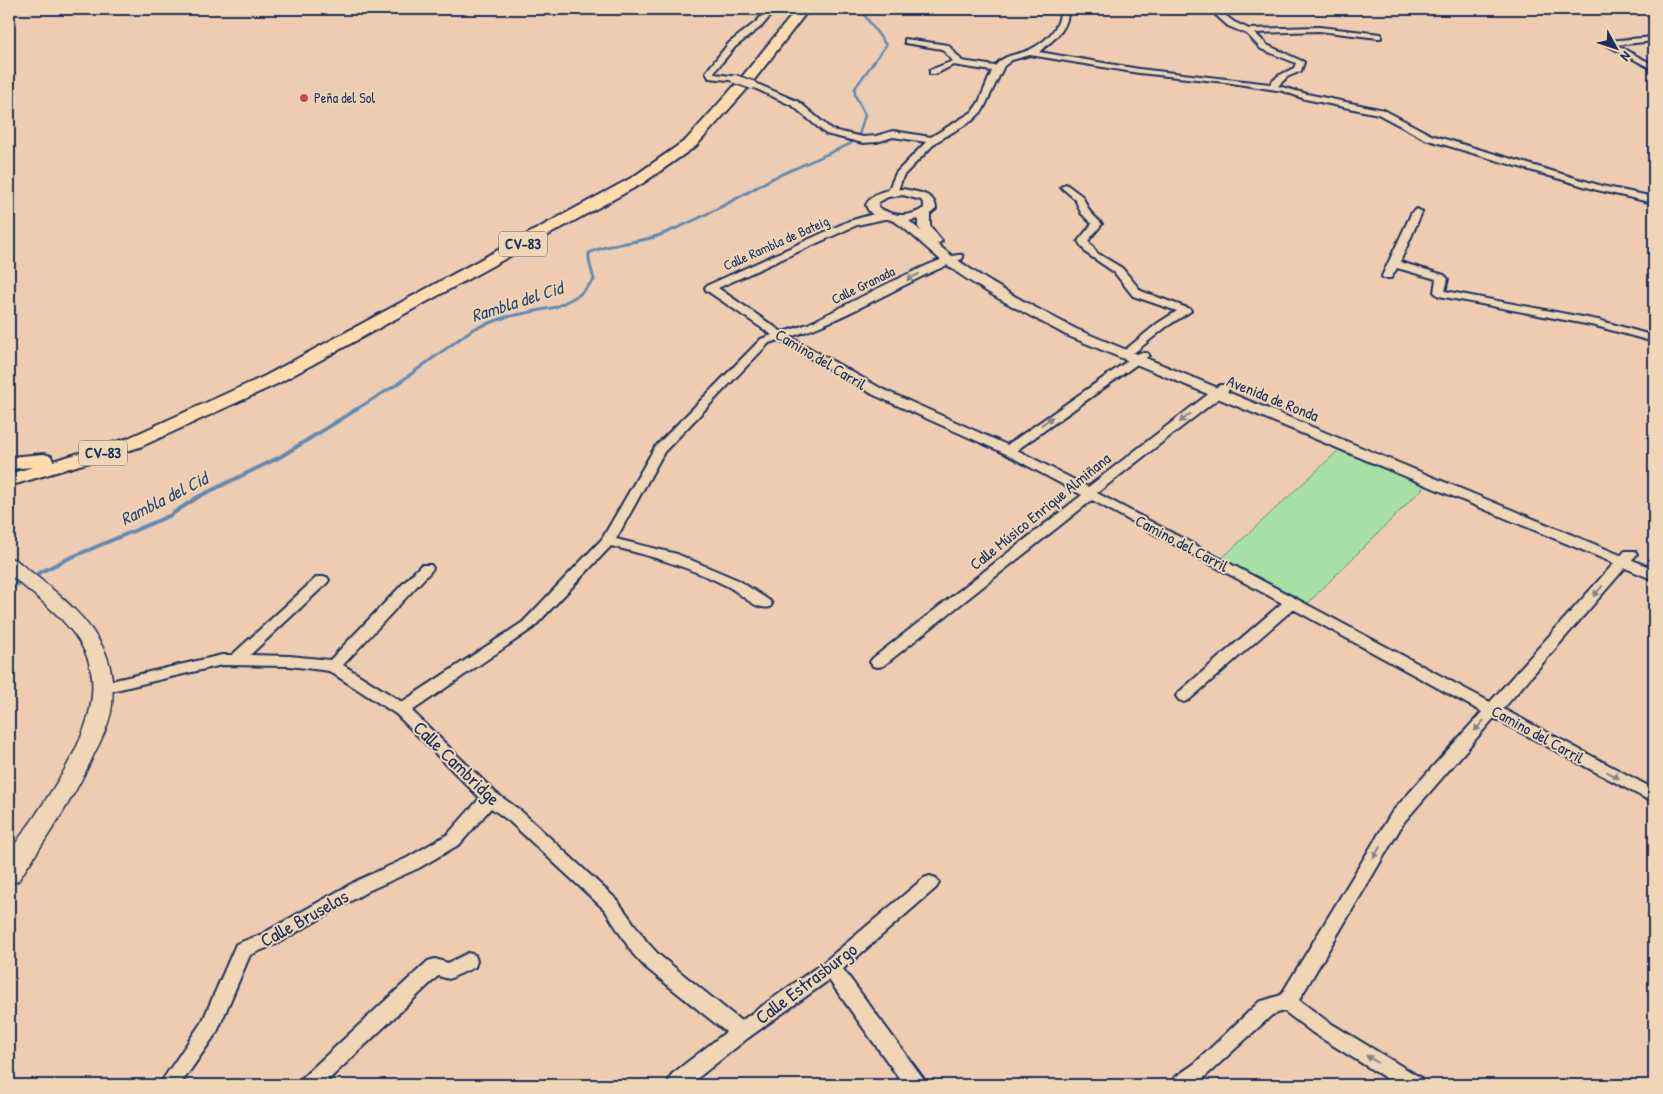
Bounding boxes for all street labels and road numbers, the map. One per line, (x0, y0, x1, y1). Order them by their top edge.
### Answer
street label: Calle Rambla de Bateig (720, 211, 832, 275)
road number: CV-83 (499, 232, 547, 256)
street label: Calle Granada (828, 261, 898, 308)
street label: Camino del Carril (771, 323, 871, 395)
street label: Avenida de Ronda (1224, 370, 1322, 426)
road number: CV-83 (79, 440, 127, 466)
street label: Calle Músico Enrique Almiñana (965, 447, 1115, 575)
street label: Camino del Carril (1132, 509, 1233, 577)
street label: Camino del Carril (1488, 700, 1589, 769)
street label: Calle Cambridge (408, 715, 506, 811)
street label: Calle Bruselas (255, 883, 353, 953)
street label: Calle Estrasburgo (750, 936, 862, 1030)

